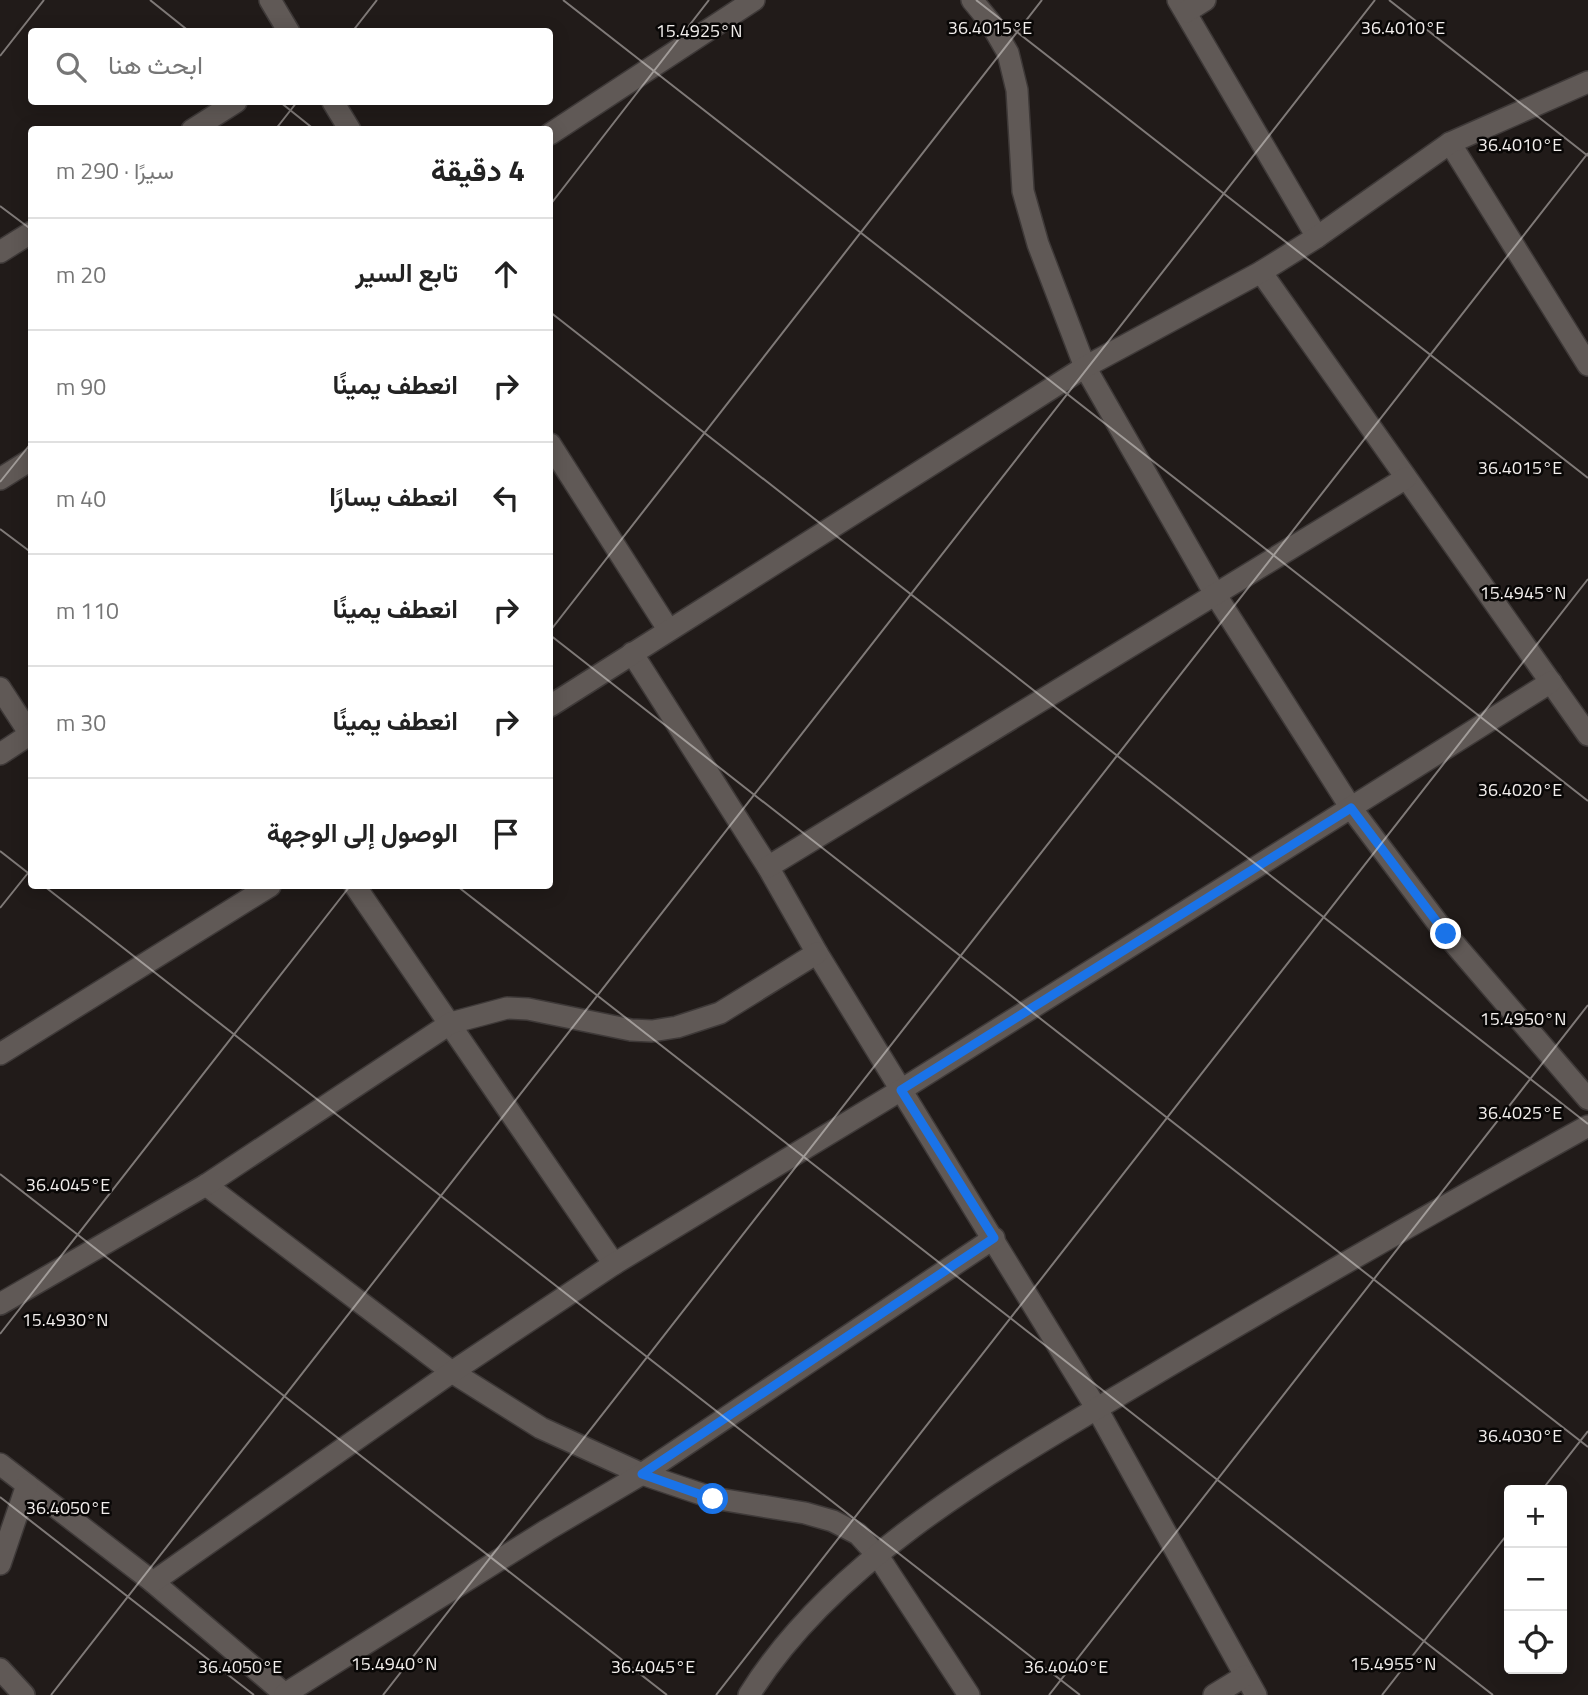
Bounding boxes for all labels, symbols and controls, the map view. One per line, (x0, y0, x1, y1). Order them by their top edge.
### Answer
text: 36.4015°E (948, 14, 1032, 41)
text: 36.4010°E (1361, 14, 1445, 41)
text: 15.4925°N (656, 17, 742, 44)
search box (28, 28, 553, 105)
text: ابحث هنا (108, 45, 203, 84)
icon: search (52, 48, 90, 86)
text: 36.4010°E (1478, 131, 1562, 158)
text: 4 دقيقة (431, 147, 525, 193)
text: سيرًا · 290 m (56, 153, 174, 188)
text: تابع السير (355, 253, 458, 292)
icon: ahead (487, 255, 525, 293)
text: 20 m (56, 257, 106, 292)
text: انعطف يمينًا (332, 365, 458, 404)
icon: right (487, 367, 525, 405)
text: 90 m (56, 369, 106, 404)
text: 36.4015°E (1478, 454, 1562, 481)
text: انعطف يسارًا (329, 477, 458, 516)
icon: left (487, 479, 525, 517)
text: 40 m (56, 481, 106, 516)
text: 15.4945°N (1480, 579, 1566, 606)
text: انعطف يمينًا (332, 589, 458, 628)
icon: right (487, 591, 525, 629)
text: 110 m (56, 593, 119, 628)
text: انعطف يمينًا (332, 701, 458, 740)
icon: right (487, 703, 525, 741)
text: 30 m (56, 705, 106, 740)
text: 36.4020°E (1478, 776, 1562, 803)
text: الوصول إلى الوجهة (267, 813, 458, 852)
icon: arrive (487, 815, 525, 853)
route end (1430, 918, 1461, 949)
text: 15.4950°N (1480, 1005, 1566, 1032)
text: 36.4025°E (1478, 1099, 1562, 1126)
text: 36.4045°E (26, 1171, 110, 1198)
text: 15.4930°N (22, 1306, 108, 1333)
text: 36.4030°E (1478, 1422, 1562, 1449)
route start (697, 1483, 728, 1514)
map controls (1504, 1485, 1567, 1674)
button: + (1504, 1485, 1567, 1548)
text: 36.4050°E (26, 1494, 110, 1521)
button: − (1504, 1548, 1567, 1611)
button: locate (1504, 1611, 1567, 1674)
text: 15.4940°N (351, 1650, 437, 1677)
text: 15.4955°N (1350, 1650, 1436, 1677)
text: 36.4050°E (198, 1653, 282, 1680)
text: 36.4045°E (611, 1653, 695, 1680)
text: 36.4040°E (1024, 1653, 1108, 1680)

